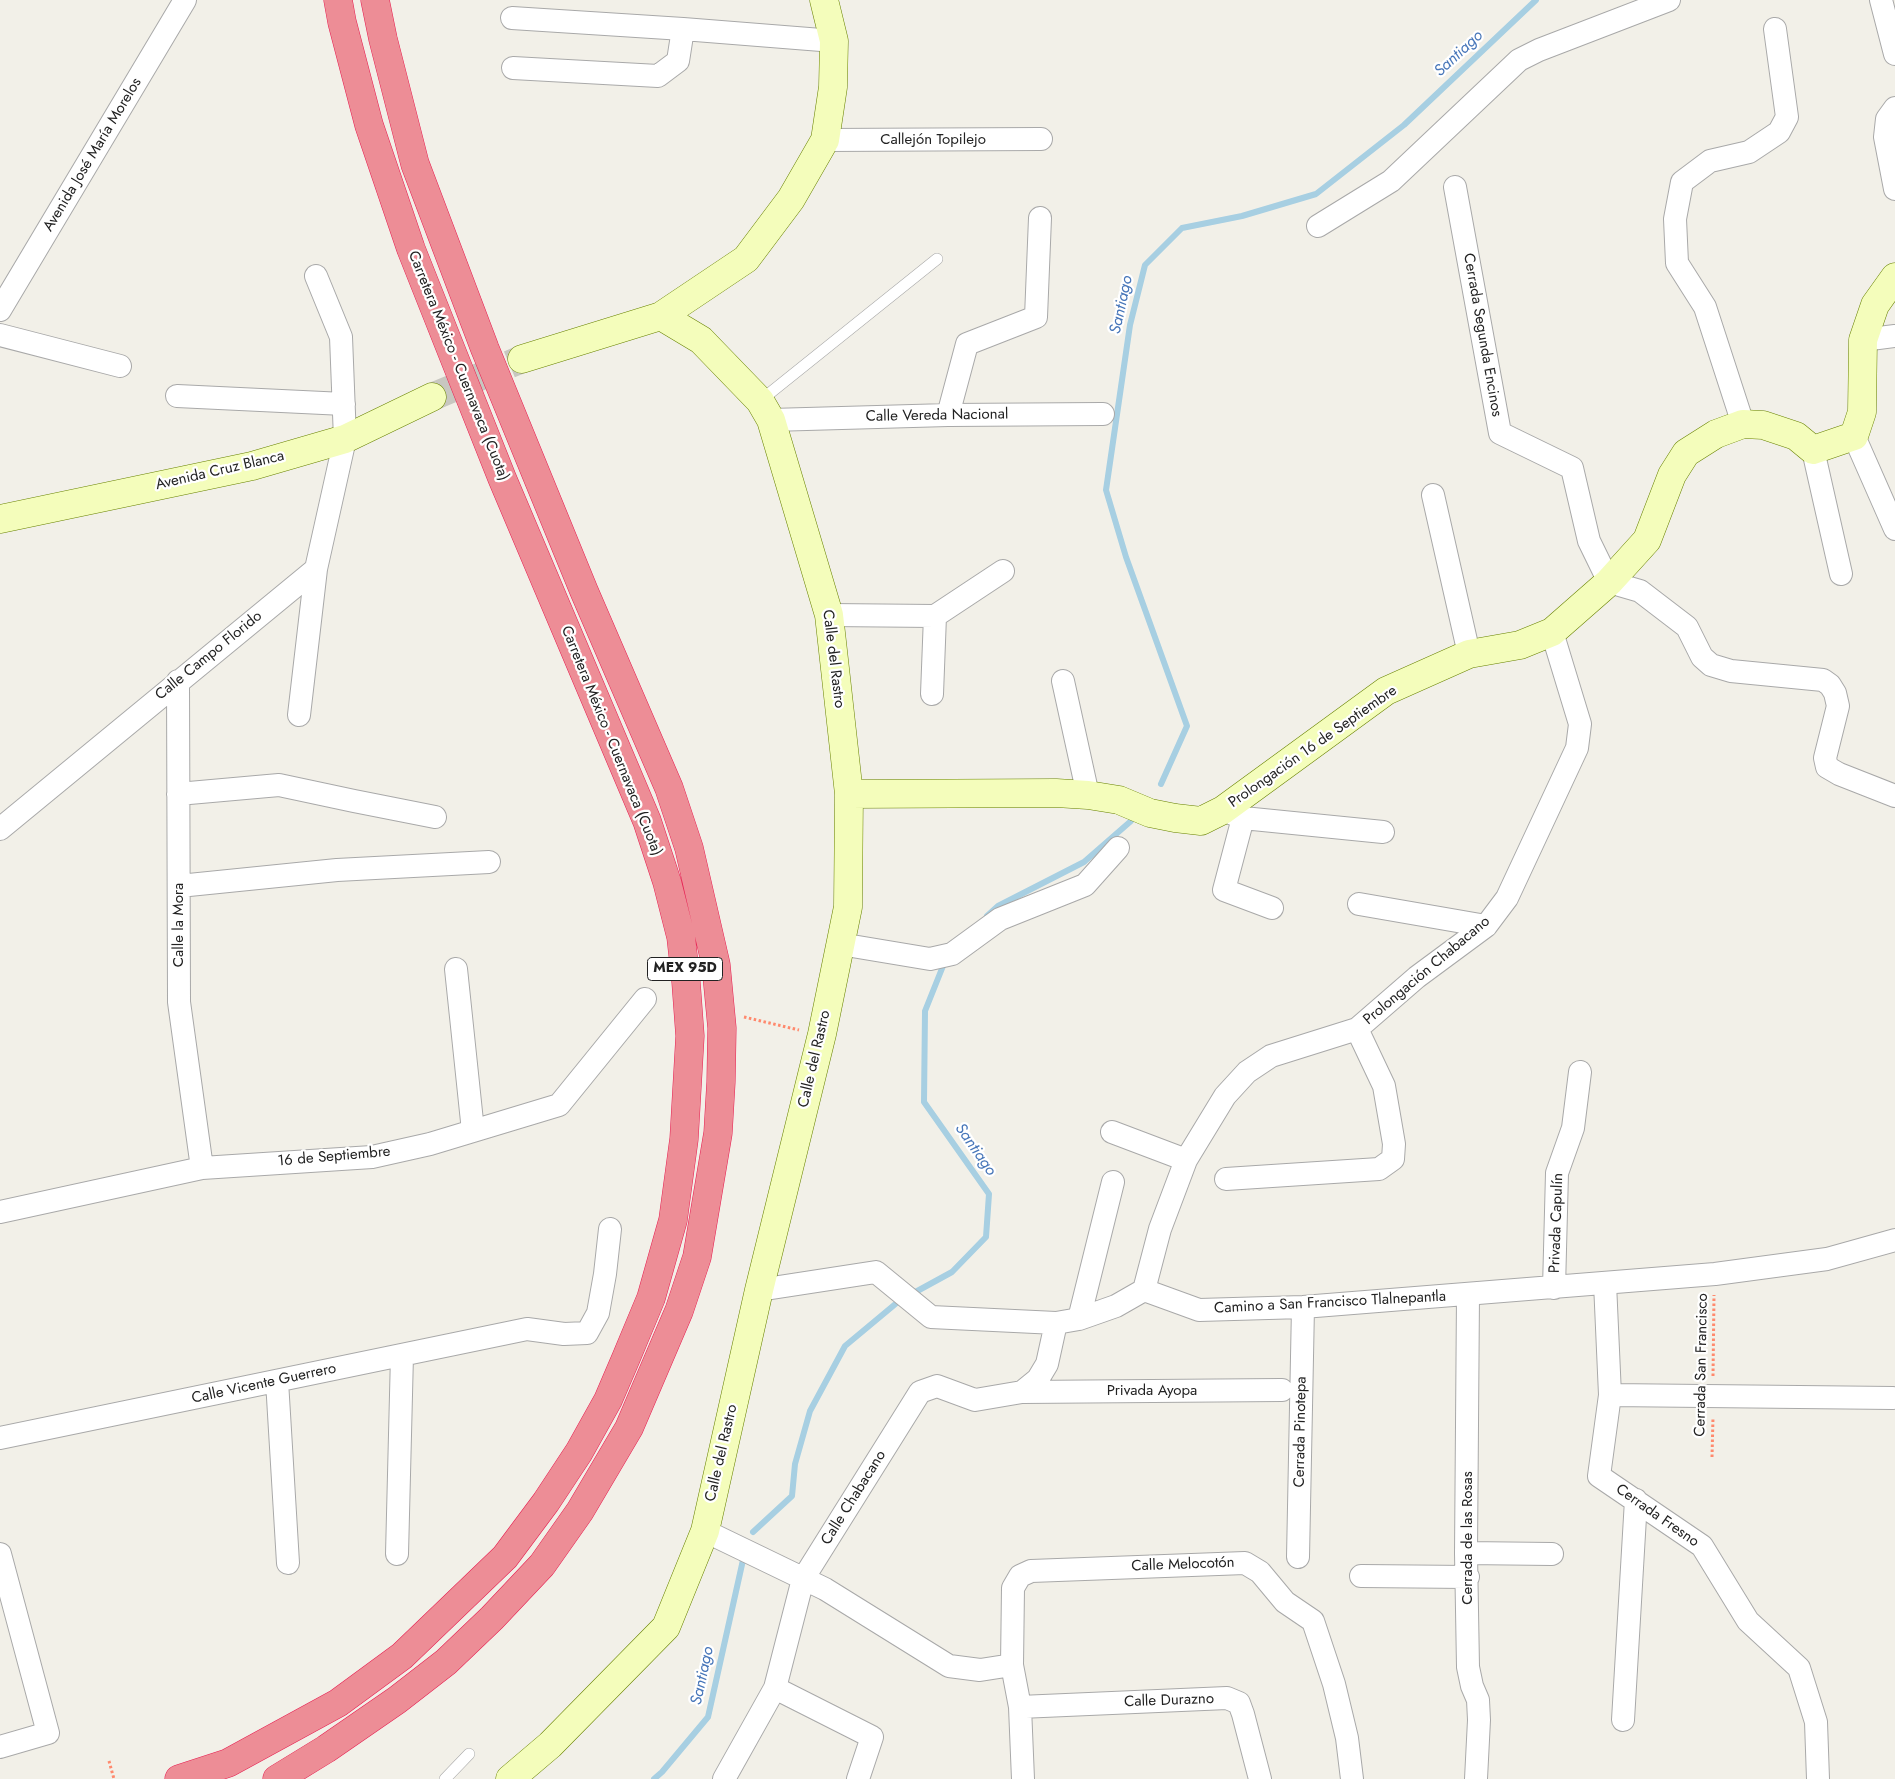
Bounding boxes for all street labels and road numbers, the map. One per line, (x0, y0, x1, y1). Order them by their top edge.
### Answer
street label: Avenida José María Morelos (40, 75, 146, 235)
street label: Callejón Topilejo (880, 131, 986, 149)
street label: Carretera México - Cuernavaca (Cuota) (404, 248, 512, 484)
street label: Cerrada Segunda Encinos (1459, 252, 1505, 418)
street label: Calle Vereda Nacional (866, 406, 1008, 426)
street label: Avenida Cruz Blanca (154, 447, 286, 495)
street label: Calle Campo Florido (152, 607, 266, 705)
street label: Calle del Rastro (818, 609, 848, 709)
street label: Carretera México - Cuernavaca (Cuota) (557, 623, 665, 859)
street label: Prolongación 16 de Septiembre (1225, 682, 1401, 812)
street label: Calle la Mora (170, 883, 188, 967)
street label: Prolongación Chabacano (1360, 913, 1494, 1029)
road number: MEX 95D (648, 958, 722, 981)
street label: Calle del Rastro (795, 1009, 835, 1109)
street label: 16 de Septiembre (277, 1143, 391, 1171)
street label: Privada Capulín (1546, 1173, 1568, 1273)
street label: Camino a San Francisco Tlalnepantla (1214, 1288, 1446, 1318)
street label: Cerrada San Francisco (1692, 1293, 1712, 1437)
street label: Calle Vicente Guerrero (190, 1360, 338, 1408)
street label: Cerrada Pinotepa (1291, 1376, 1311, 1488)
street label: Privada Ayopa (1107, 1382, 1197, 1400)
street label: Calle del Rastro (702, 1403, 742, 1503)
street label: Calle Chabacano (818, 1447, 890, 1549)
street label: Cerrada de las Rosas (1459, 1471, 1477, 1605)
street label: Cerrada Fresno (1612, 1481, 1702, 1551)
street label: Calle Melocotón (1131, 1554, 1235, 1576)
street label: Calle Durazno (1124, 1690, 1214, 1712)

